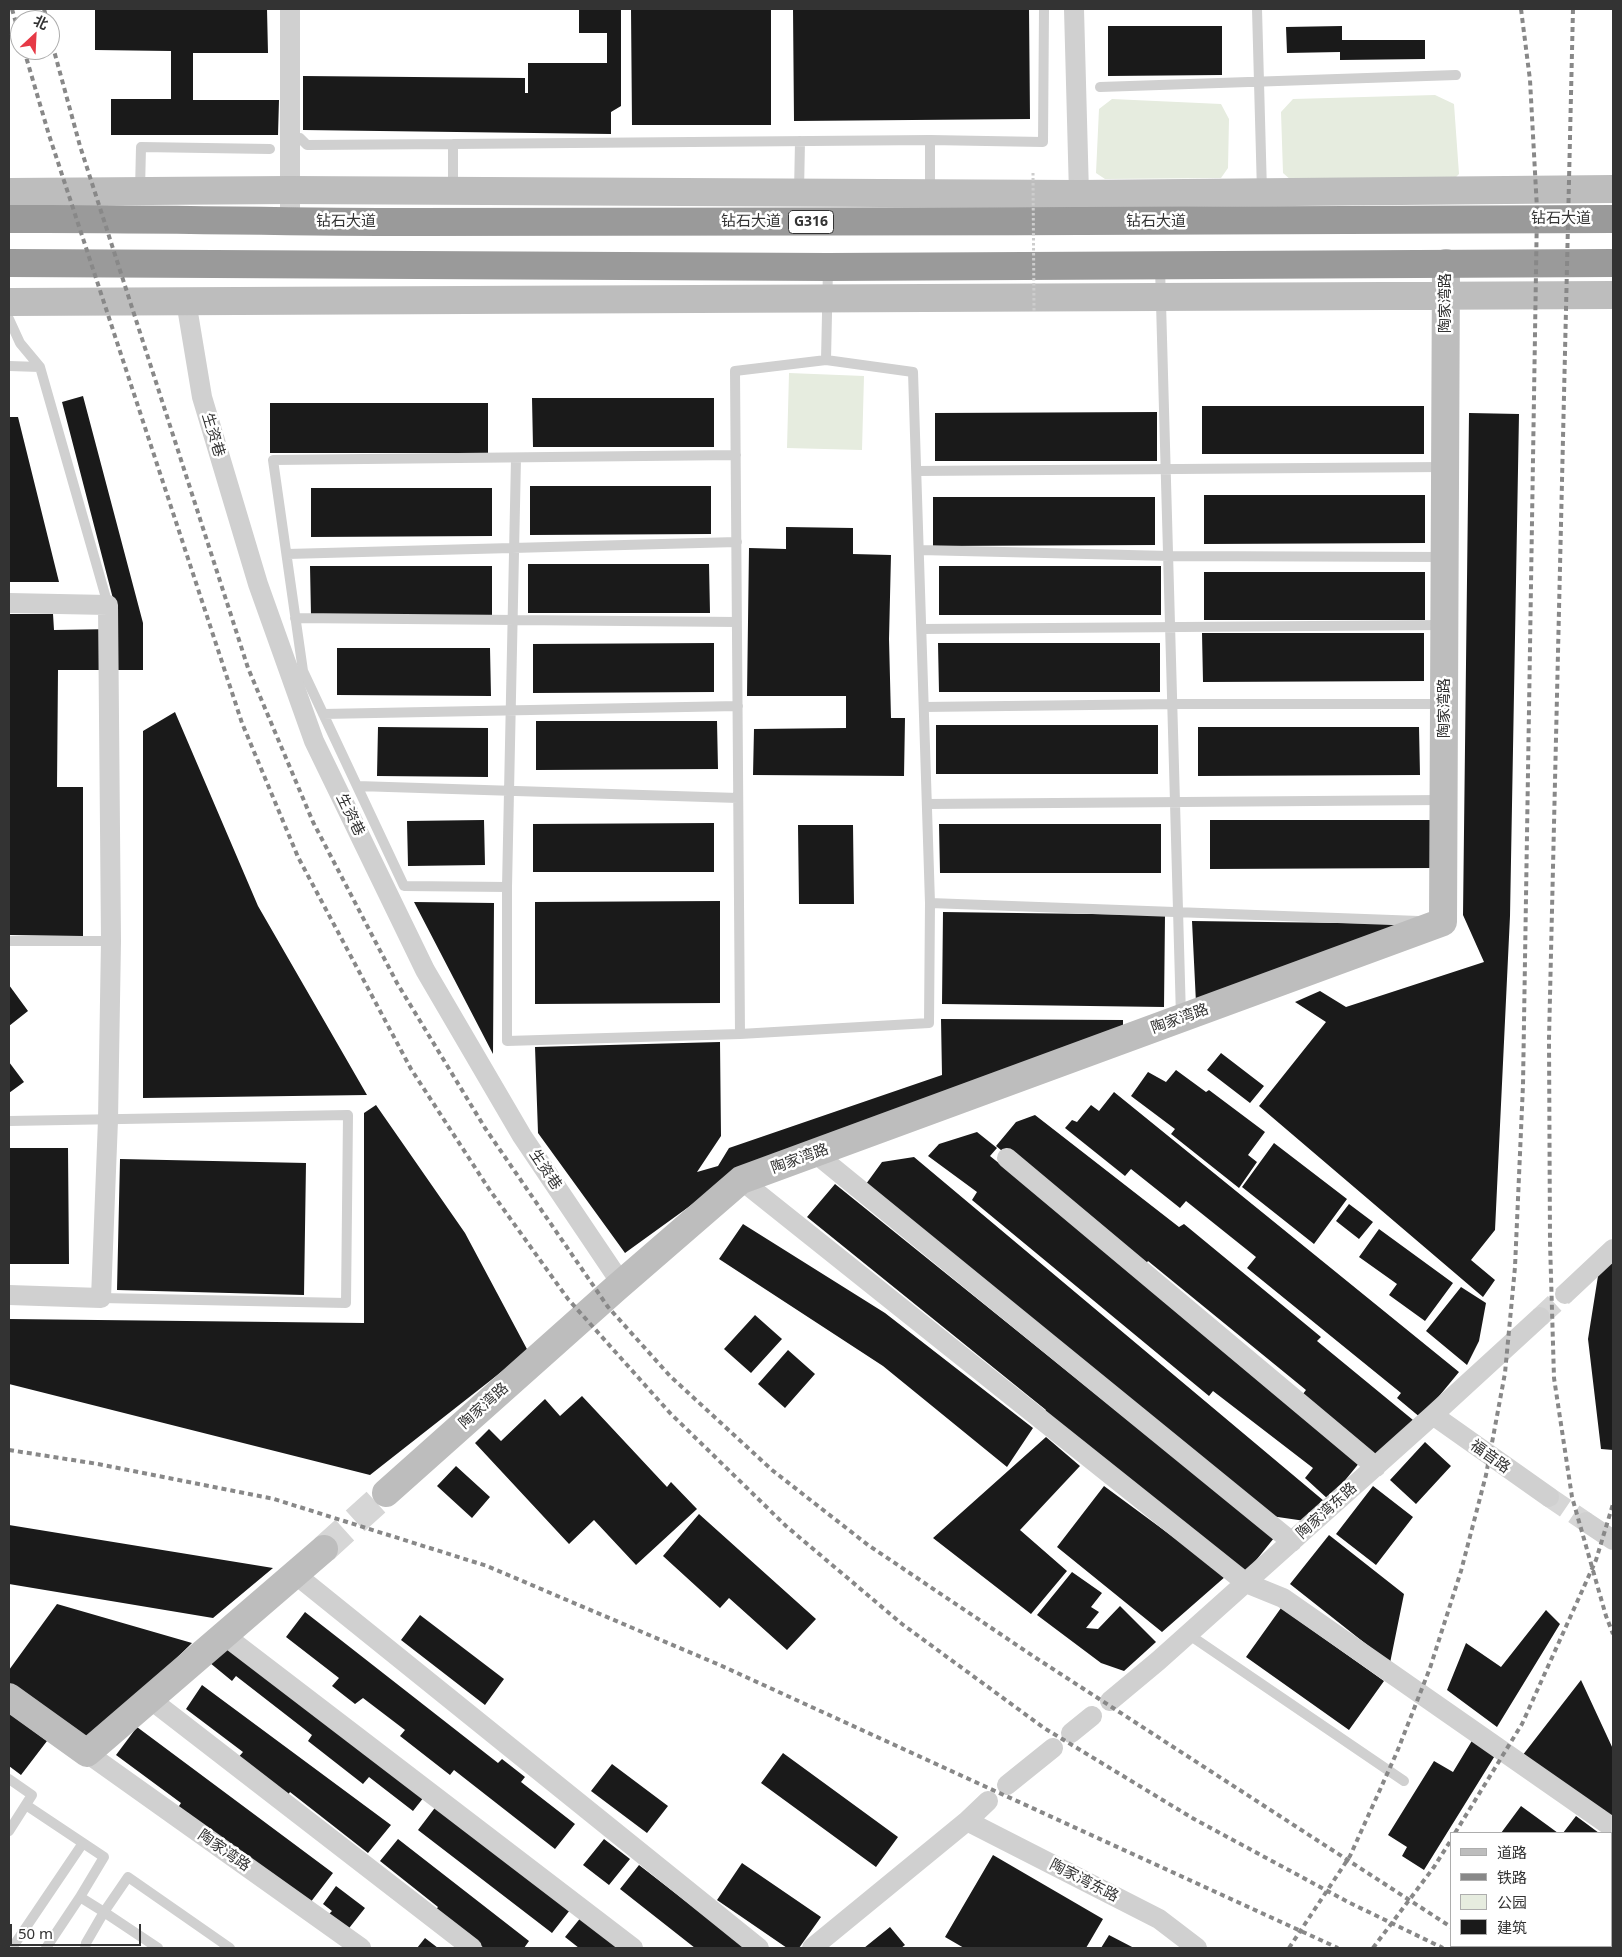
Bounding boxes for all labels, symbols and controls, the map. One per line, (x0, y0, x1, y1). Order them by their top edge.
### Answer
north arrow (10, 10, 60, 60)
text: 北 (31, 10, 51, 33)
road number: G316 (788, 210, 834, 233)
street label: 钻石大道 (1531, 210, 1591, 228)
street label: 钻石大道 (316, 213, 376, 231)
street label: 钻石大道 (721, 213, 781, 231)
street label: 钻石大道 (1126, 213, 1186, 231)
street label: 陶家湾路 (1437, 273, 1455, 333)
street label: 生资巷 (198, 411, 228, 459)
street label: 陶家湾路 (1436, 678, 1454, 738)
street label: 生资巷 (332, 791, 368, 839)
street label: 陶家湾路 (1149, 1000, 1211, 1038)
street label: 陶家湾路 (769, 1140, 831, 1178)
street label: 生资巷 (525, 1146, 565, 1194)
street label: 陶家湾路 (456, 1379, 512, 1433)
street label: 福音路 (1467, 1436, 1513, 1478)
street label: 陶家湾东路 (1293, 1479, 1361, 1543)
street label: 陶家湾路 (194, 1826, 254, 1876)
legend (1450, 1832, 1612, 1947)
text: 道路 (1497, 1842, 1527, 1862)
street label: 陶家湾东路 (1047, 1856, 1121, 1906)
text: 铁路 (1497, 1867, 1527, 1887)
text: 公园 (1497, 1892, 1527, 1912)
scale bar (12, 1914, 144, 1946)
text: 建筑 (1497, 1917, 1527, 1937)
text: 50 m (18, 1923, 53, 1943)

